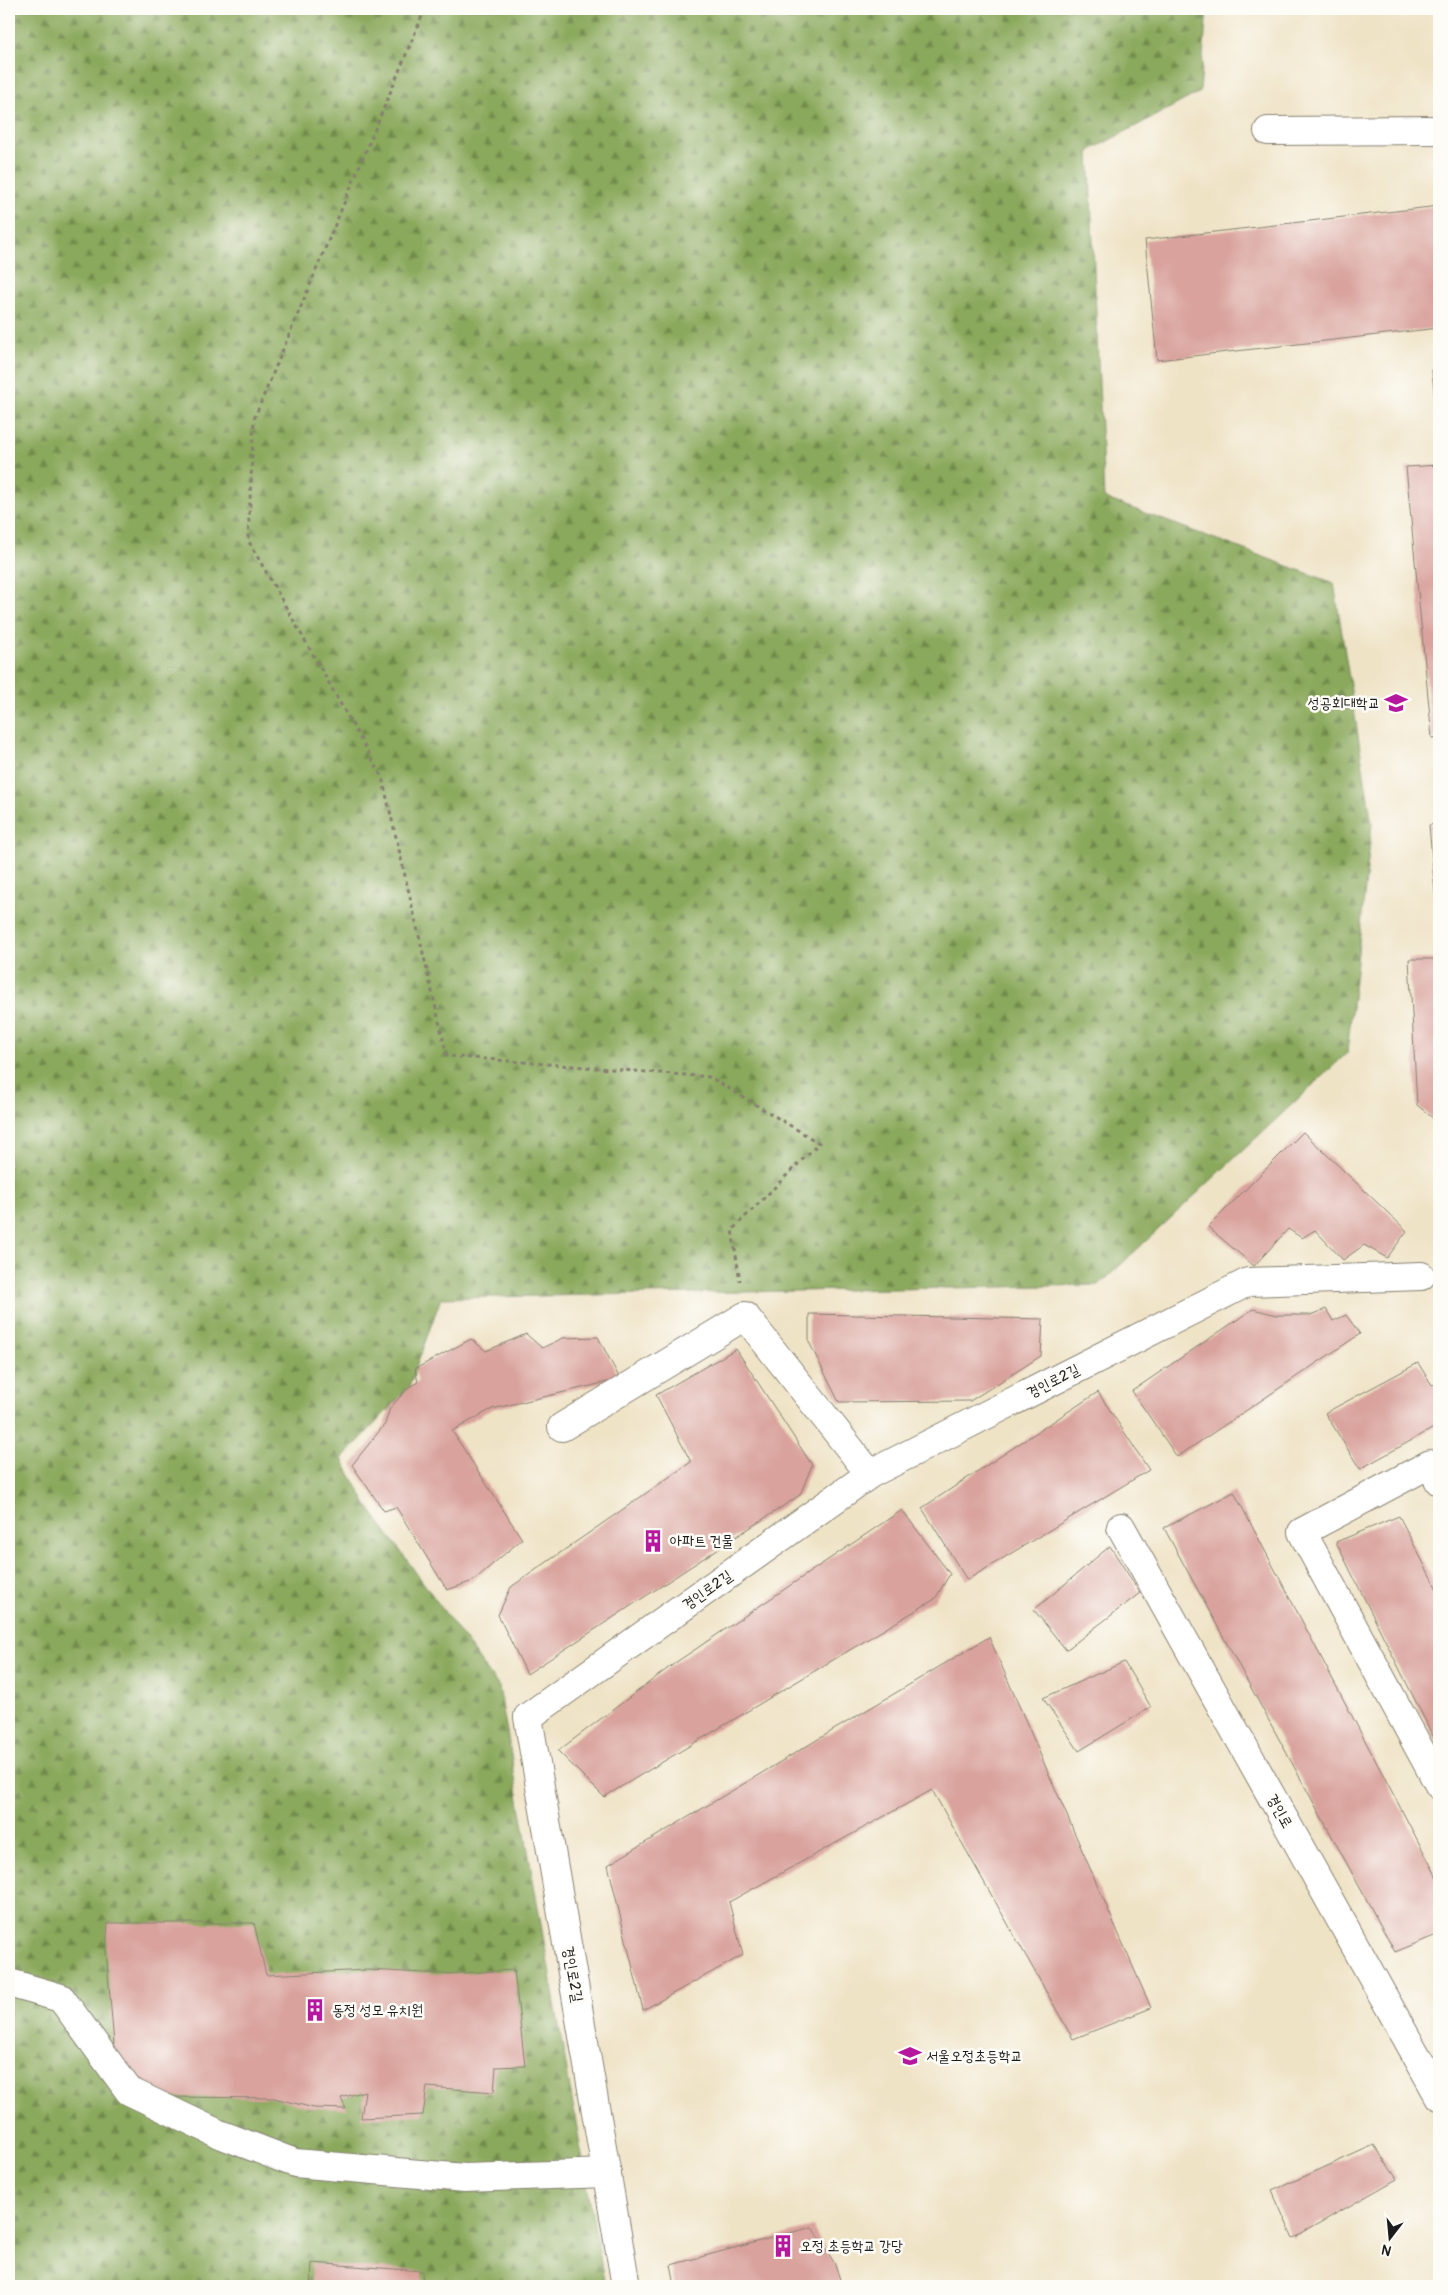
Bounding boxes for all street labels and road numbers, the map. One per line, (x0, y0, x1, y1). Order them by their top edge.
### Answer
street label: 경인로2길 (1024, 1360, 1083, 1403)
street label: 경인로2길 (679, 1566, 736, 1614)
street label: 경인로 (1262, 1791, 1297, 1832)
street label: 경인로2길 (558, 1945, 587, 2004)

